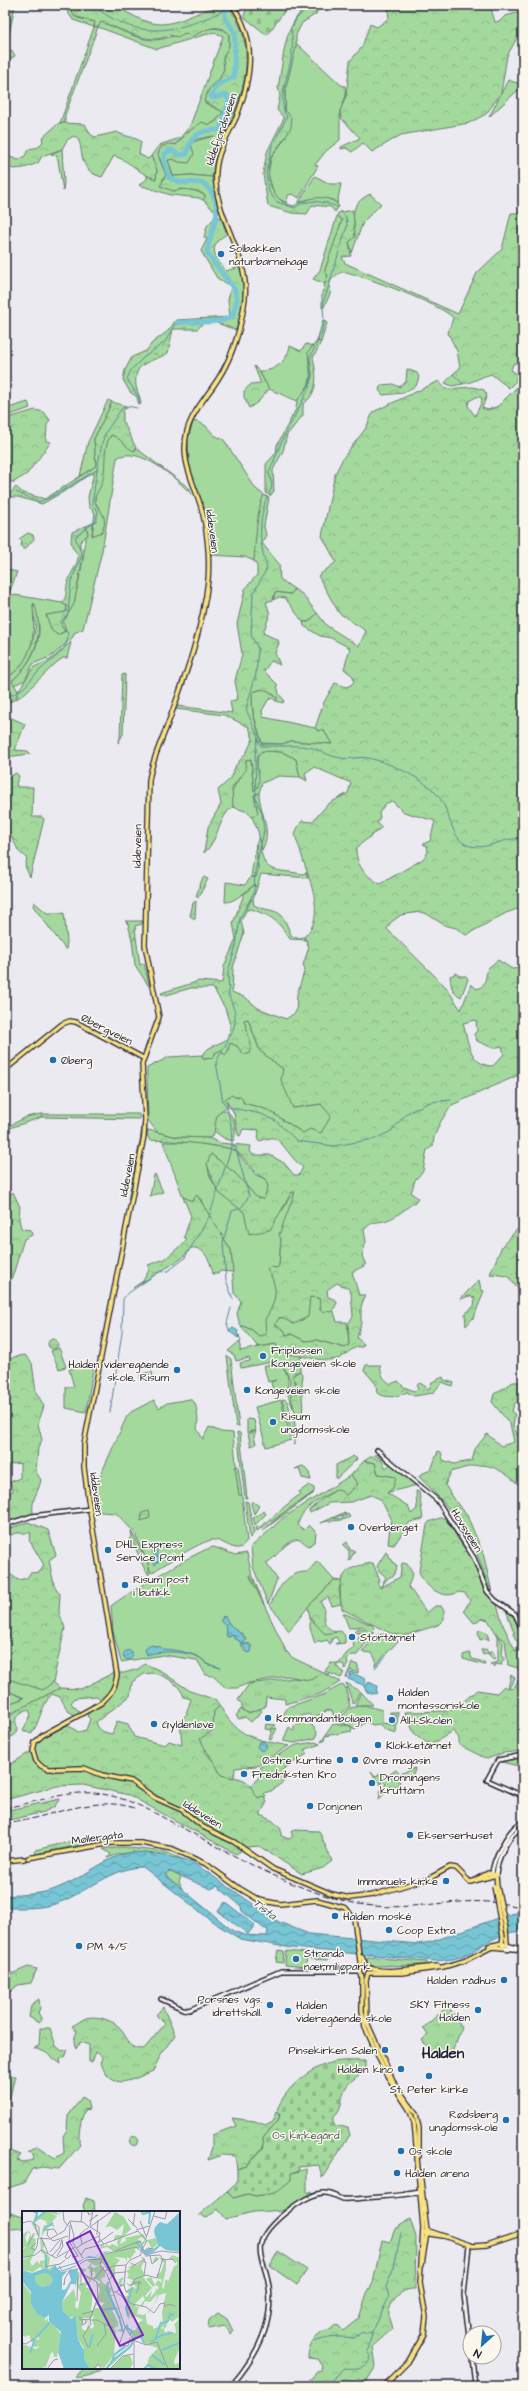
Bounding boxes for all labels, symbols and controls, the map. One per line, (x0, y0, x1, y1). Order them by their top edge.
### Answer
street label: Iddefjordsveien (202, 91, 241, 167)
place label: Solbakken naturbarnehage (229, 241, 308, 270)
marker: Solbakken naturbarnehage (216, 249, 226, 259)
street label: Iddeveien (202, 508, 223, 554)
street label: Iddeveien (130, 824, 145, 868)
street label: Øbergveien (78, 1010, 136, 1050)
place label: Øberg (61, 1053, 93, 1069)
marker: Øberg (48, 1055, 58, 1065)
street label: Iddeveien (116, 1152, 139, 1198)
place label: Friplassen Kongeveien skole (271, 1343, 356, 1372)
marker: Friplassen Kongeveien skole (258, 1351, 268, 1361)
place label: Halden videregående skole, Risum (68, 1357, 169, 1385)
marker: Halden videregående skole, Risum (172, 1365, 182, 1375)
place label: Kongeveien skole (255, 1383, 340, 1399)
marker: Kongeveien skole (242, 1385, 252, 1395)
place label: Risum ungdomsskole (281, 1409, 350, 1438)
marker: Risum ungdomsskole (268, 1417, 278, 1427)
street label: Iddeveien (86, 1471, 107, 1517)
street label: Hovsveien (447, 1506, 486, 1555)
place label: Overberget (359, 1520, 419, 1536)
marker: Overberget (346, 1522, 356, 1532)
place label: DHL Express Service Point (116, 1537, 185, 1565)
marker: DHL Express Service Point (103, 1545, 113, 1555)
place label: Risum post i butikk (133, 1572, 189, 1600)
marker: Risum post i butikk (120, 1580, 130, 1590)
place label: Stortårnet (360, 1630, 416, 1645)
marker: Stortårnet (347, 1632, 357, 1642)
place label: Halden montessoriskole (398, 1685, 480, 1713)
marker: Halden montessoriskole (385, 1693, 395, 1703)
place label: Kommandantboligen (276, 1711, 372, 1727)
marker: Kommandantboligen (263, 1713, 273, 1723)
place label: All-I-Skolen (400, 1713, 453, 1728)
marker: All-I-Skolen (387, 1715, 397, 1725)
place label: Gyldenløve (162, 1717, 214, 1733)
marker: Gyldenløve (149, 1719, 159, 1729)
place label: Klokketårnet (386, 1738, 453, 1753)
marker: Klokketårnet (373, 1740, 383, 1750)
place label: Østre kurtine (262, 1753, 332, 1768)
place label: Øvre magasin (363, 1753, 431, 1769)
marker: Østre kurtine (335, 1755, 345, 1765)
marker: Øvre magasin (350, 1755, 360, 1765)
place label: Fredriksten Kro (252, 1767, 337, 1782)
marker: Fredriksten Kro (239, 1769, 249, 1779)
place label: Dronningens kruttårn (380, 1770, 441, 1798)
marker: Dronningens kruttårn (367, 1778, 377, 1788)
street label: Iddeveien (180, 1796, 226, 1833)
place label: Donjonen (318, 1799, 362, 1814)
marker: Donjonen (305, 1801, 315, 1811)
street label: Møllergata (70, 1827, 124, 1849)
place label: Ekserserhuset (418, 1828, 494, 1843)
marker: Ekserserhuset (405, 1830, 415, 1840)
place label: Immanuels kirke (358, 1874, 438, 1889)
marker: Immanuels kirke (441, 1876, 451, 1886)
water label: Tista (249, 1895, 281, 1925)
place label: Halden moské (343, 1909, 412, 1924)
marker: Halden moské (330, 1911, 340, 1921)
place label: Coop Extra (397, 1923, 456, 1938)
marker: Coop Extra (384, 1925, 394, 1935)
place label: PM 4/5 (87, 1939, 128, 1954)
marker: PM 4/5 (74, 1941, 84, 1951)
place label: Stranda nærmiljøpark (304, 1946, 371, 1974)
marker: Stranda nærmiljøpark (291, 1954, 301, 1964)
place label: Halden rådhus (427, 1973, 496, 1988)
marker: Halden rådhus (499, 1975, 509, 1985)
place label: Porsnes vgs. idrettshall. (197, 1992, 262, 2020)
place label: SKY Fitness Halden (410, 1997, 470, 2025)
place label: Halden videregående skole (296, 1998, 392, 2027)
marker: Porsnes vgs. idrettshall. (265, 2000, 275, 2010)
marker: SKY Fitness Halden (473, 2005, 483, 2015)
marker: Halden videregående skole (283, 2006, 293, 2016)
place label: Pinsekirken Salen (288, 2043, 377, 2058)
district label: Halden (422, 2043, 465, 2064)
marker: Pinsekirken Salen (380, 2045, 390, 2055)
place label: Halden kino (337, 2062, 394, 2077)
marker: Halden kino (396, 2064, 406, 2074)
marker: St. Peter kirke (424, 2071, 434, 2081)
place label: St. Peter kirke (390, 2082, 468, 2097)
place label: Rødsberg ungdomsskole (429, 2107, 498, 2136)
marker: Rødsberg ungdomsskole (501, 2115, 511, 2125)
park label: Os kirkegård (272, 2128, 340, 2144)
place label: Os skole (409, 2144, 452, 2159)
marker: Os skole (396, 2146, 406, 2156)
place label: Halden arena (405, 2166, 470, 2181)
marker: Halden arena (392, 2168, 402, 2178)
inset map (22, 2211, 180, 2369)
north arrow (462, 2325, 502, 2365)
text: N (471, 2345, 484, 2362)

